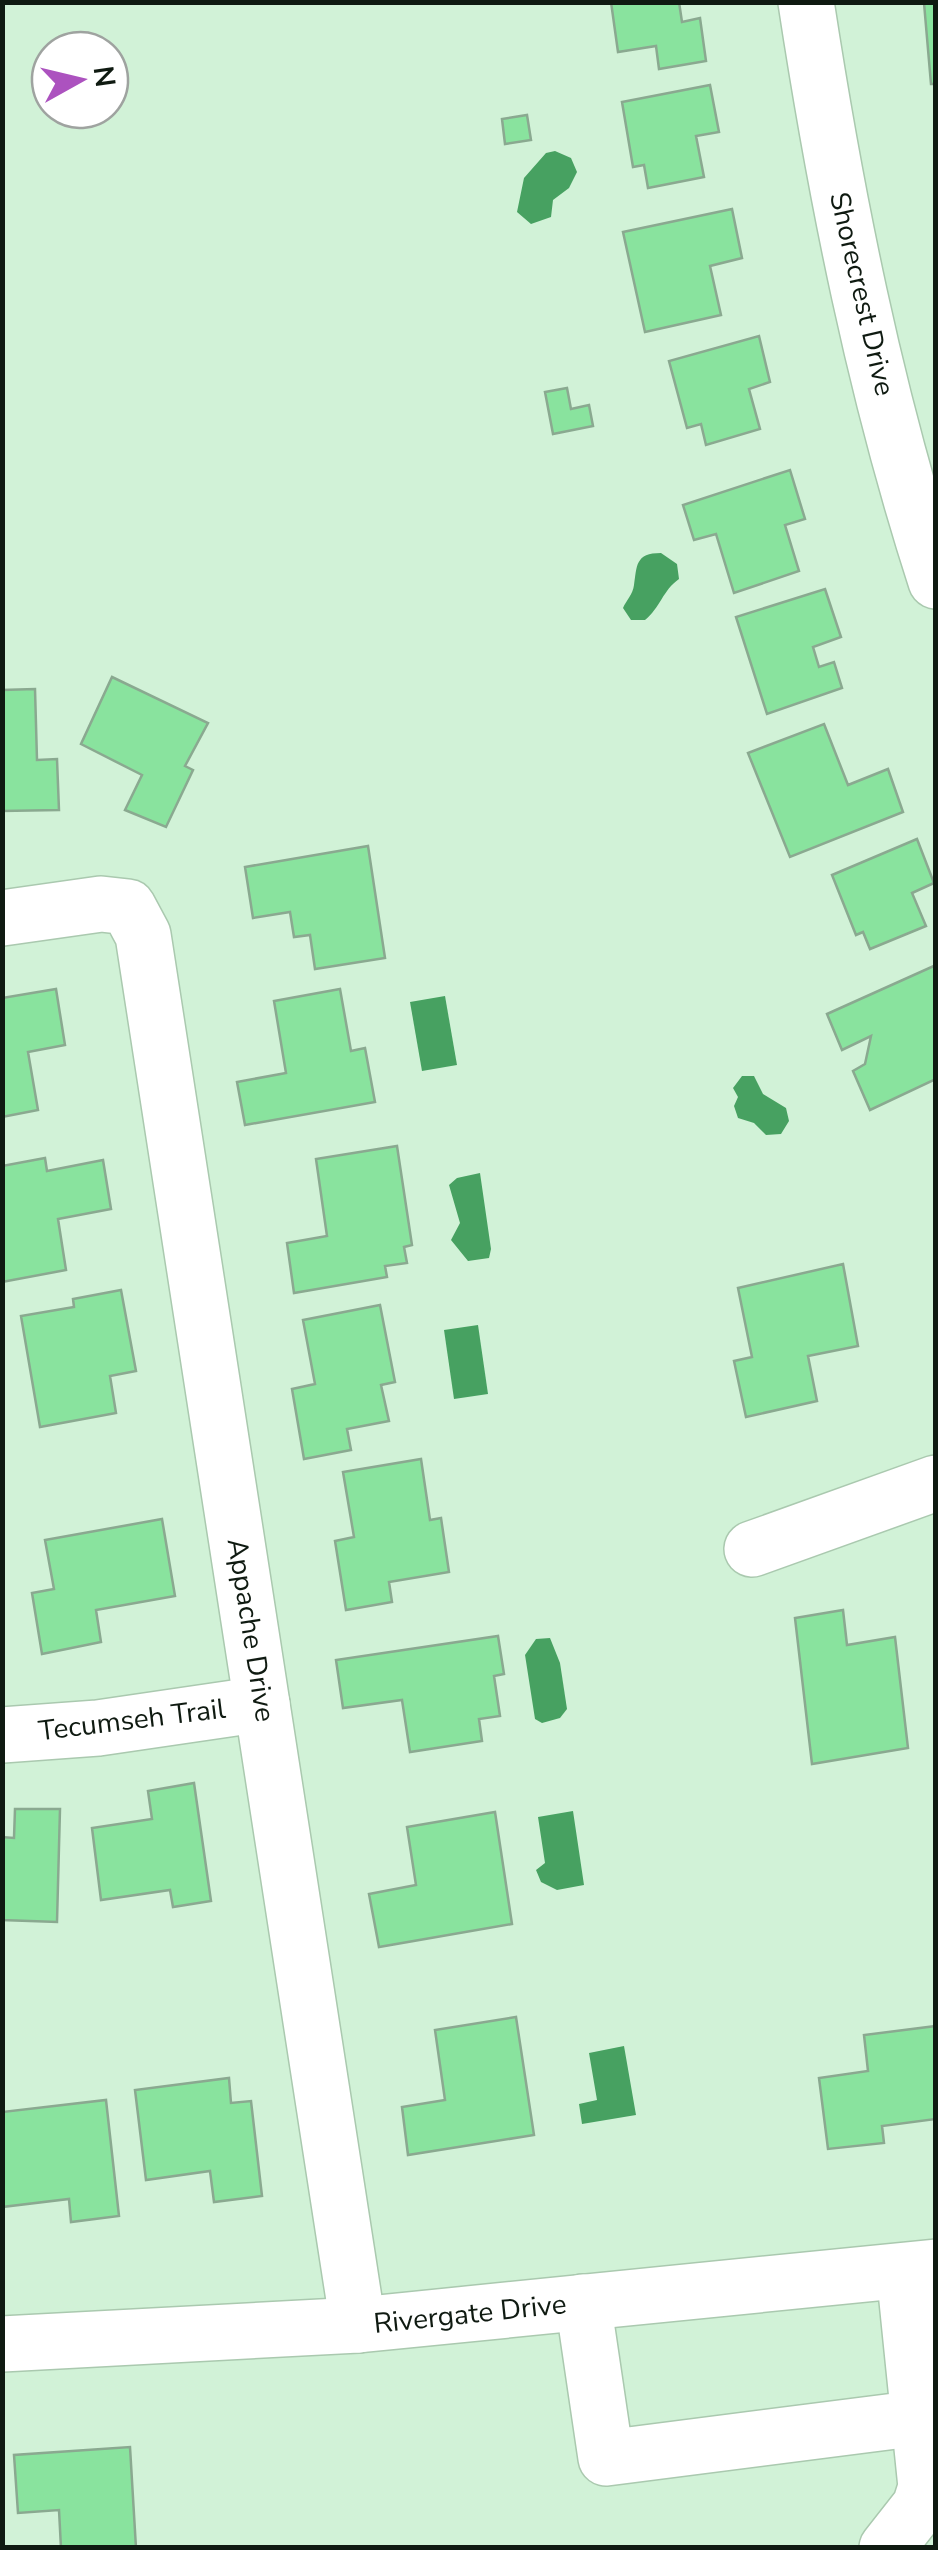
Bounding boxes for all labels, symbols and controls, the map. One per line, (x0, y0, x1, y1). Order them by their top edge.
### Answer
north arrow (30, 30, 130, 130)
text: N (83, 64, 124, 90)
street label: Shorecrest Drive (820, 188, 904, 400)
street label: Appache Drive (218, 1536, 284, 1724)
street label: Tecumseh Trail (36, 1690, 228, 1750)
street label: Rivergate Drive (372, 2285, 568, 2343)

